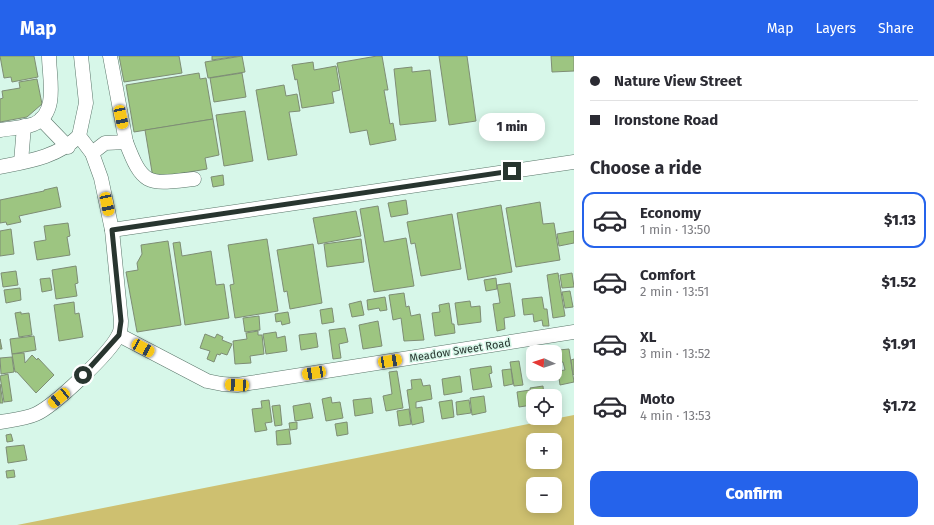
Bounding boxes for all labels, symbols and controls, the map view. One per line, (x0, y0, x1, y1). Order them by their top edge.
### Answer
text: Map (20, 17, 57, 40)
text: Map (767, 20, 793, 37)
text: Layers (815, 20, 856, 37)
text: Share (878, 20, 914, 37)
text: Nature View Street (614, 72, 742, 90)
car (113, 104, 129, 130)
text: Ironstone Road (614, 111, 718, 129)
callout: 1 min (479, 113, 545, 141)
text: 1 min (496, 119, 528, 134)
text: Choose a ride (590, 157, 702, 179)
route end (503, 162, 521, 180)
car (99, 191, 115, 217)
icon: car (592, 202, 628, 238)
text: Economy (640, 204, 701, 222)
text: $1.13 (884, 211, 916, 229)
text: 1 min · 13:50 (640, 222, 711, 237)
icon: car (592, 264, 628, 300)
text: Comfort (640, 266, 696, 284)
text: $1.52 (882, 273, 916, 291)
text: 2 min · 13:51 (640, 284, 709, 299)
icon: car (592, 326, 628, 362)
text: XL (640, 328, 656, 346)
text: $1.91 (883, 335, 916, 353)
street label: Meadow Sweet Road (409, 336, 512, 365)
car (130, 337, 156, 359)
north arrow (526, 345, 562, 381)
map controls (526, 345, 562, 513)
text: 3 min · 13:52 (640, 346, 710, 361)
car (377, 353, 403, 369)
car (301, 365, 327, 381)
route start (74, 366, 92, 384)
car (225, 378, 249, 392)
car (46, 386, 72, 410)
icon: car (592, 388, 628, 424)
button: locate (526, 389, 562, 425)
text: Moto (640, 390, 675, 408)
text: $1.72 (883, 397, 916, 415)
text: 4 min · 13:53 (640, 408, 711, 423)
button: + (526, 433, 562, 469)
button: Confirm (590, 471, 918, 517)
button: − (526, 477, 562, 513)

